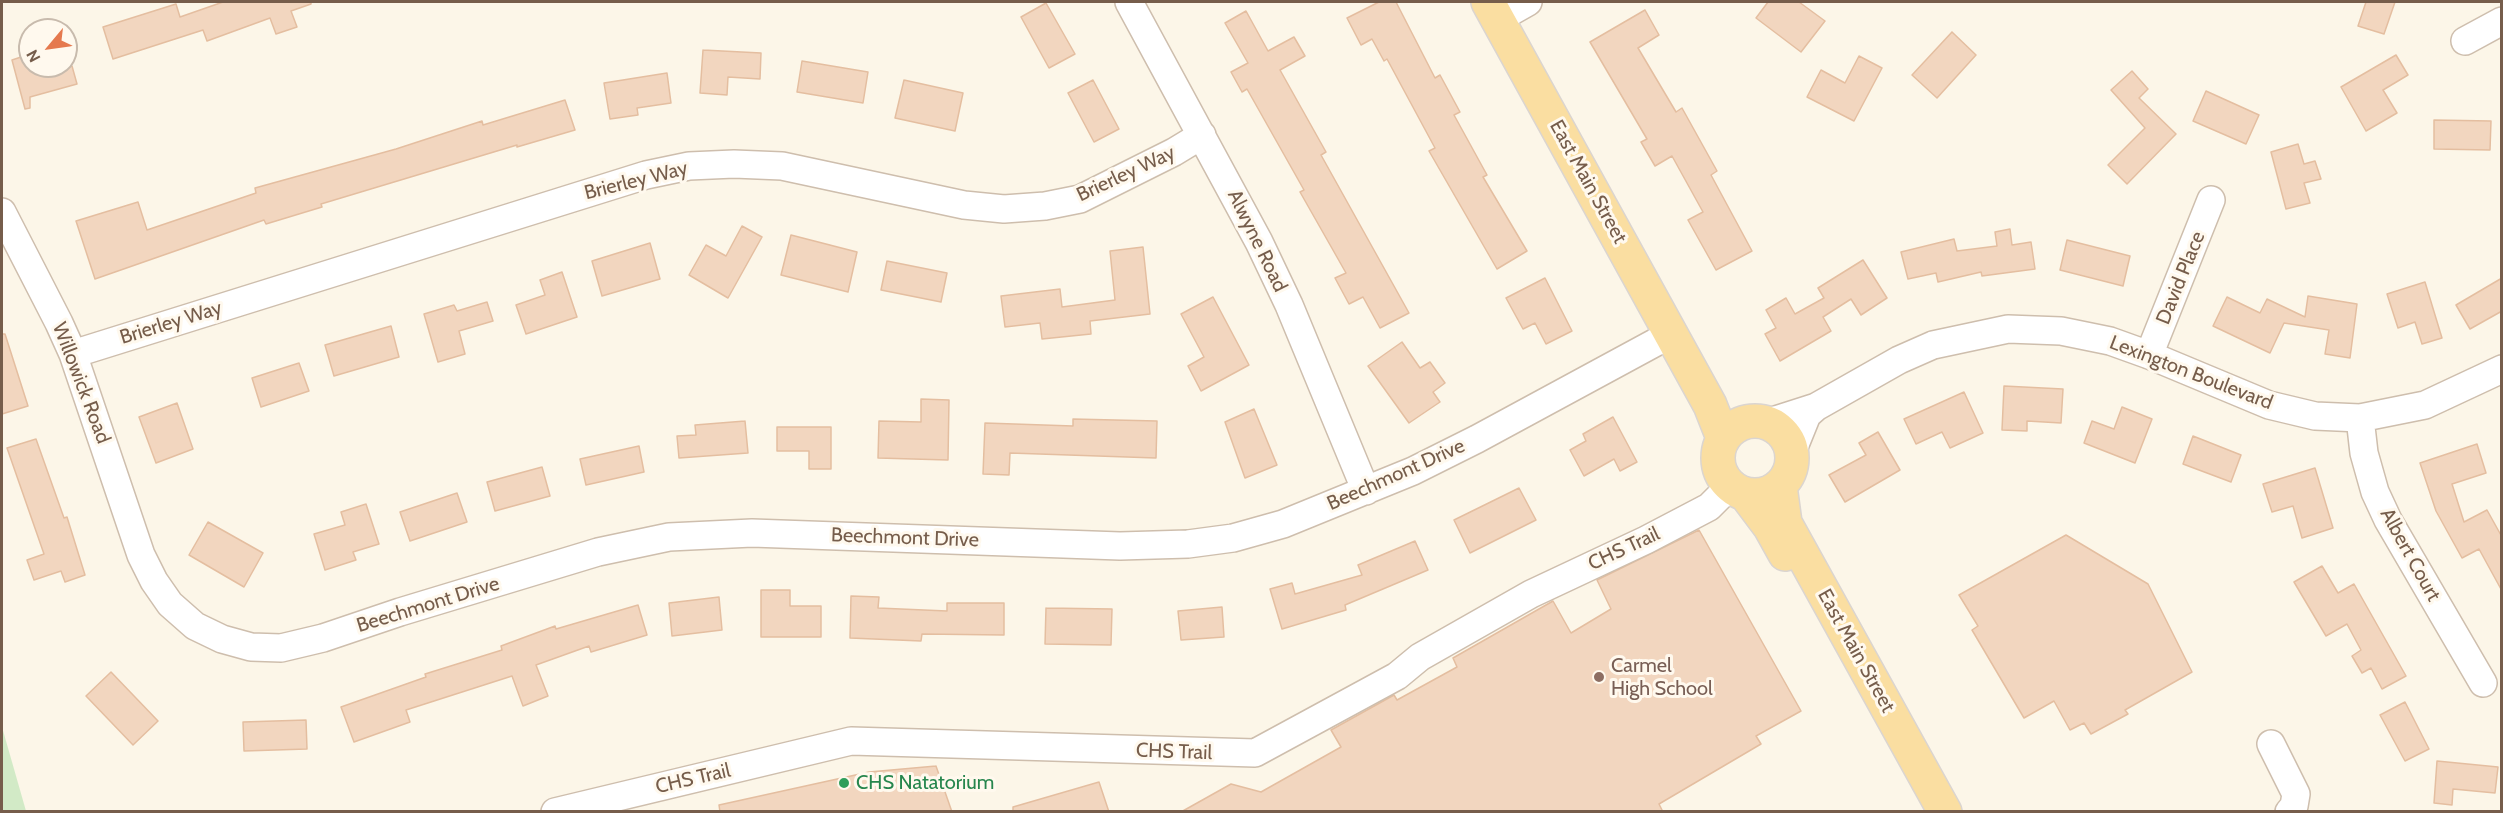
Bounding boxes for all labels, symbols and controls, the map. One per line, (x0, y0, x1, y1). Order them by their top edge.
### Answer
north arrow (18, 18, 78, 78)
text: N (23, 46, 45, 66)
street label: East Main Street (1544, 116, 1632, 248)
street label: Brierley Way (1073, 141, 1179, 207)
street label: Brierley Way (582, 157, 690, 205)
street label: Alwyne Road (1222, 186, 1292, 296)
street label: David Place (2151, 228, 2211, 328)
street label: Brierley Way (117, 296, 225, 350)
street label: Willowick Road (47, 319, 115, 447)
street label: Lexington Boulevard (2106, 331, 2276, 415)
street label: Beechmont Drive (1324, 434, 1468, 516)
street label: Albert Court (2375, 504, 2445, 606)
street label: CHS Trail (1584, 522, 1664, 576)
street label: Beechmont Drive (831, 523, 979, 553)
street label: Beechmont Drive (354, 572, 502, 638)
street label: East Main Street (1812, 585, 1900, 717)
place label: Carmel High School (1611, 654, 1713, 701)
marker: Carmel High School (1592, 670, 1606, 684)
street label: CHS Trail (1135, 739, 1213, 765)
street label: CHS Trail (653, 759, 733, 799)
place label: CHS Natatorium (856, 771, 994, 795)
marker: CHS Natatorium (837, 776, 851, 790)

